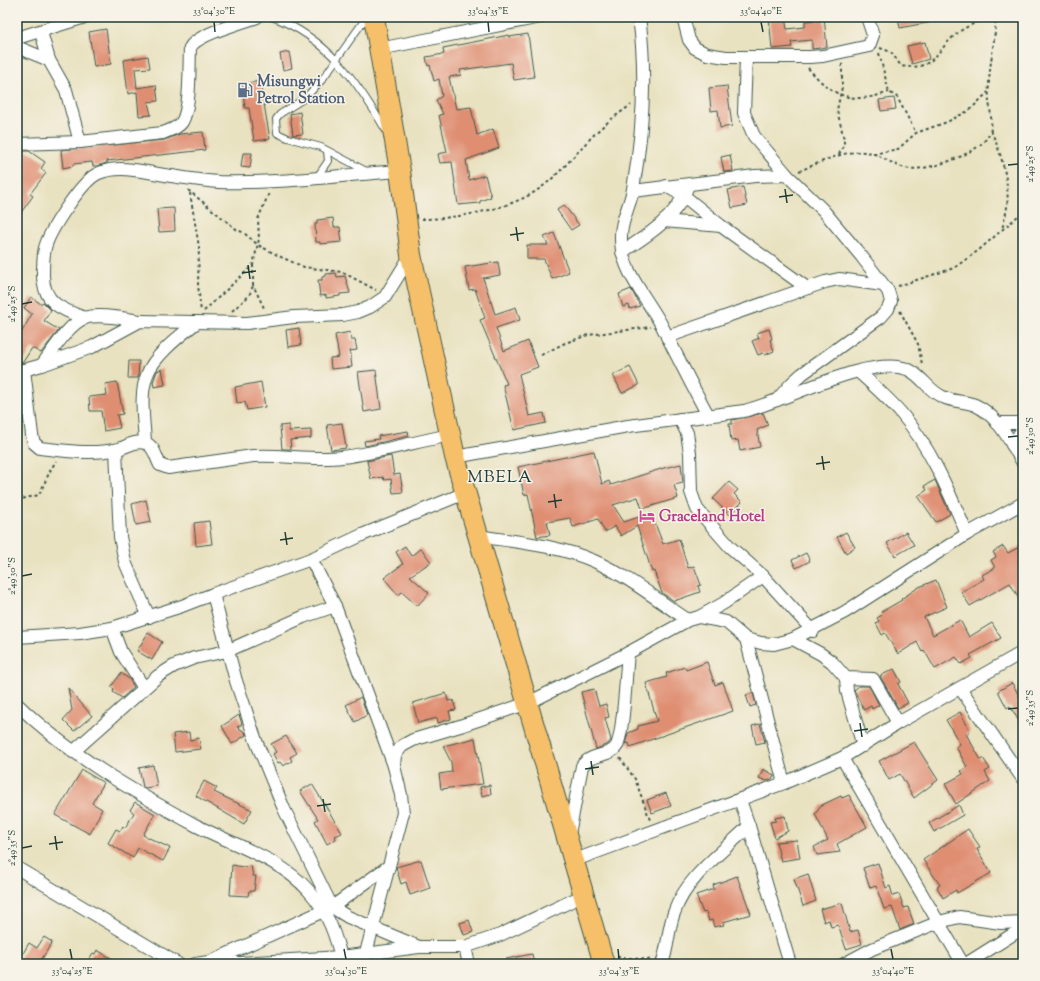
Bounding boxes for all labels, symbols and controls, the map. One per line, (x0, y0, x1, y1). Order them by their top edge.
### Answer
text: 33°04'30"E (193, 4, 235, 19)
text: 33°04'35"E (468, 4, 508, 19)
text: 33°04'40"E (740, 4, 782, 19)
place label: Misungwi Petrol Station (257, 72, 345, 110)
fuel station icon: Misungwi Petrol Station (236, 81, 254, 99)
text: 2°49'25"S (1023, 146, 1038, 182)
text: 2°49'25"S (5, 286, 20, 322)
text: 2°49'30"S (1023, 417, 1038, 455)
district label: MBELA (467, 466, 533, 490)
hotel icon: Graceland Hotel (638, 507, 656, 525)
place label: Graceland Hotel (659, 507, 766, 528)
text: 2°49'30"S (5, 557, 20, 595)
text: 2°49'35"S (1023, 690, 1038, 726)
text: 2°49'35"S (5, 830, 20, 866)
text: 33°04'25"E (51, 964, 93, 979)
text: 33°04'30"E (325, 964, 367, 979)
text: 33°04'35"E (599, 964, 639, 979)
text: 33°04'40"E (872, 964, 914, 979)

